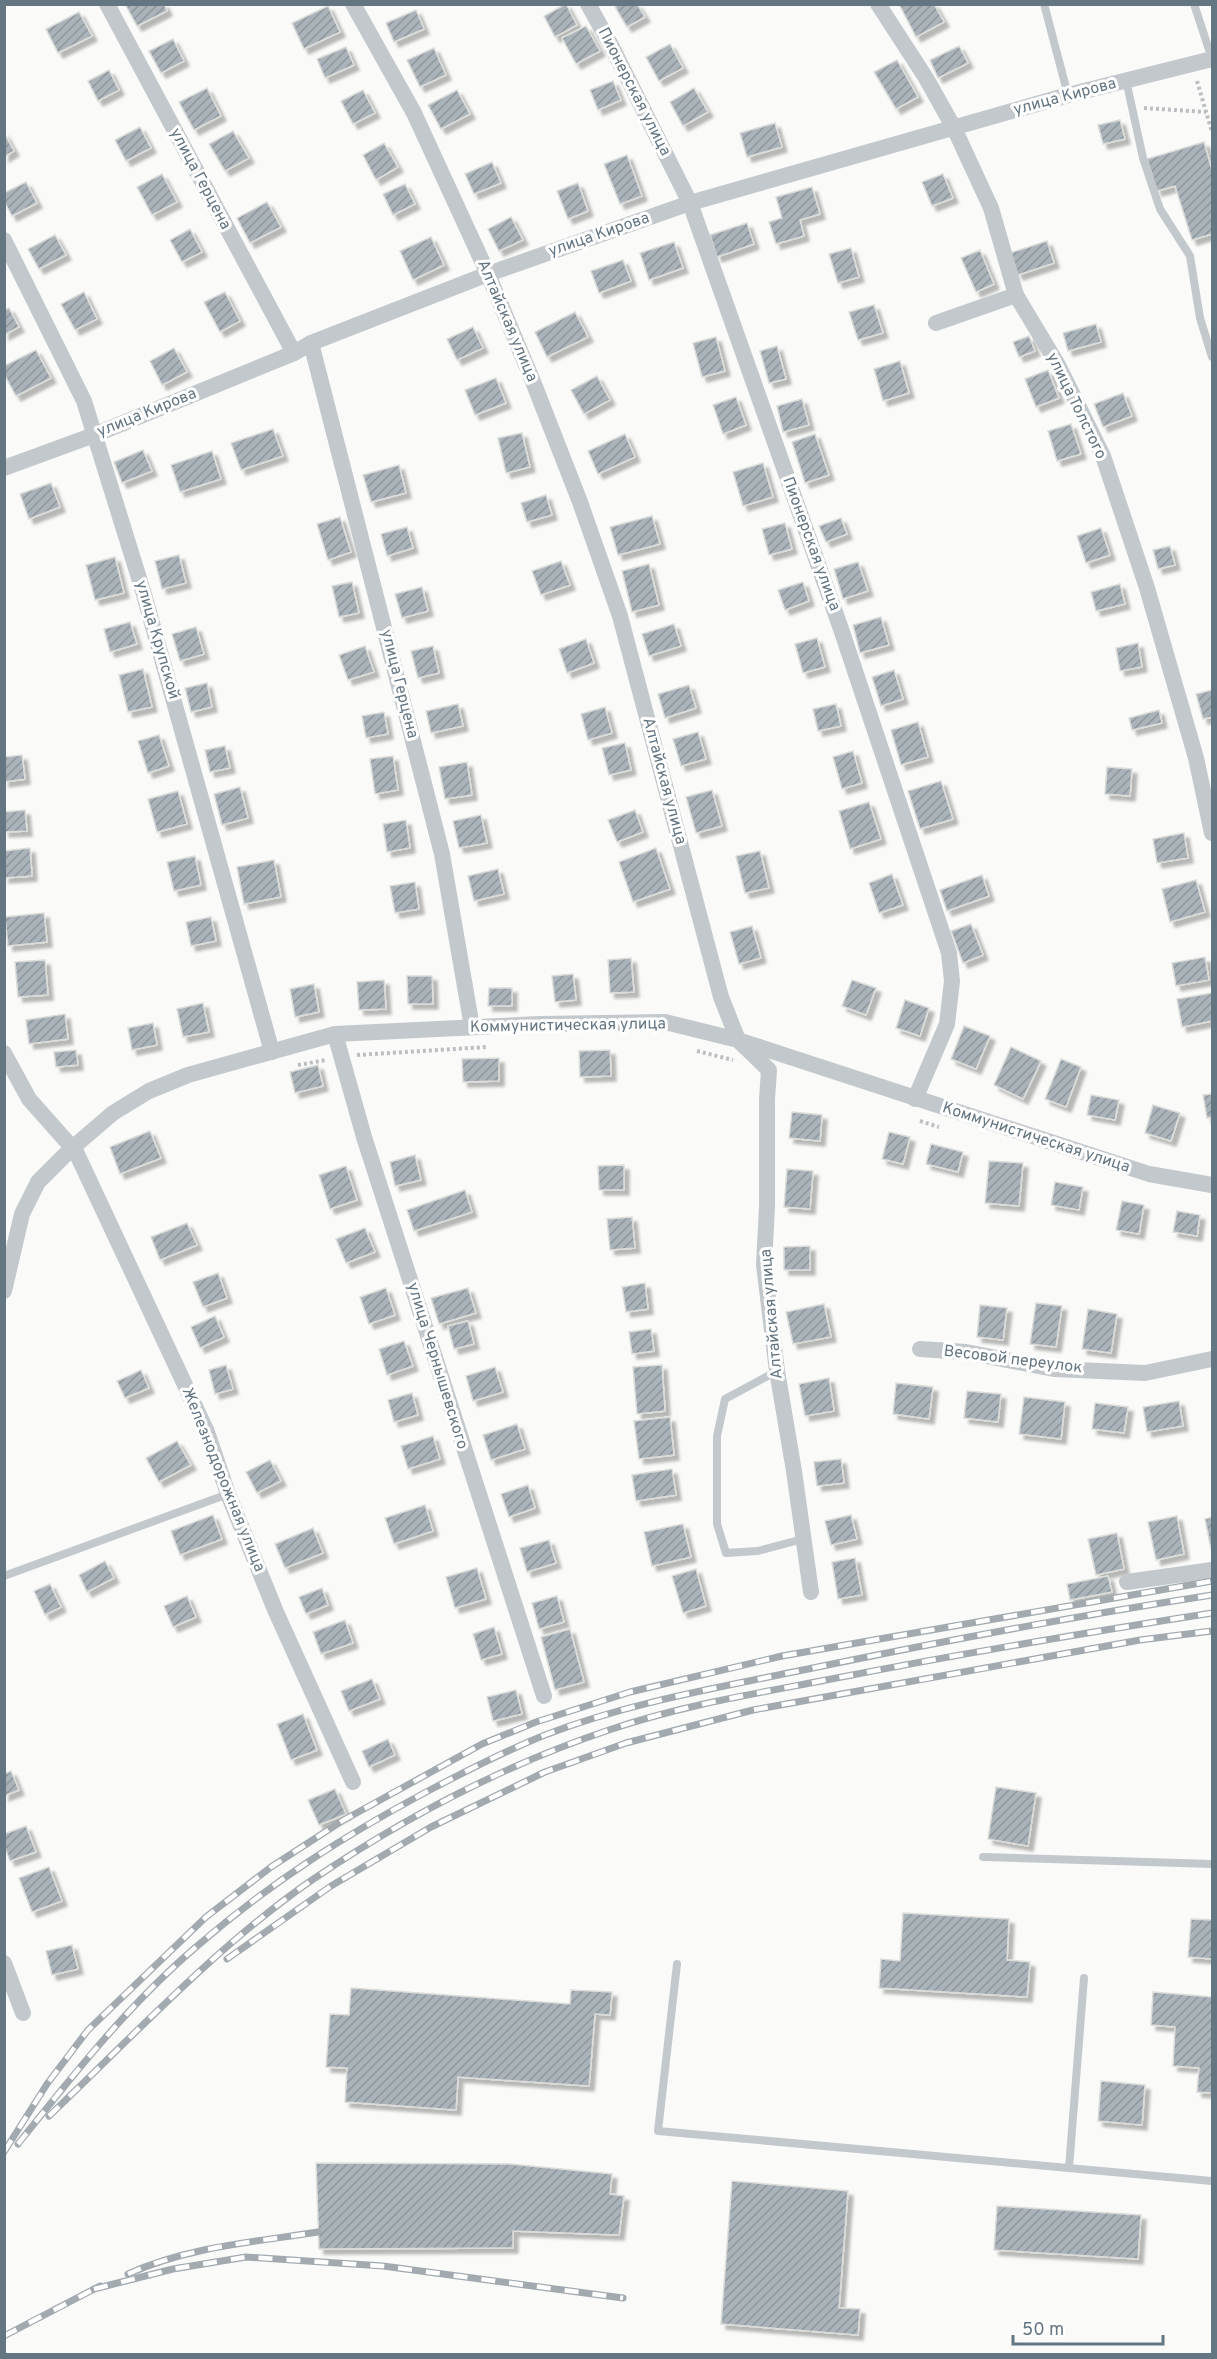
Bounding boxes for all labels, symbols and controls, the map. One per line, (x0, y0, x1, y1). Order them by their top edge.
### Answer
street label: Пионерская улица (593, 25, 675, 159)
street label: улица Кирова (1011, 74, 1119, 120)
street label: улица Герцена (165, 125, 235, 233)
street label: улица Кирова (546, 208, 652, 262)
street label: Алтайская улица (472, 257, 542, 385)
street label: улица Толстого (1042, 349, 1110, 463)
street label: улица Кирова (94, 384, 200, 442)
street label: Пионерская улица (777, 474, 845, 614)
street label: улица Крупской (130, 578, 184, 702)
street label: улица Герцена (376, 627, 422, 741)
street label: Алтайская улица (637, 715, 691, 847)
street label: Коммунистическая улица (470, 1014, 666, 1038)
street label: Коммунистическая улица (940, 1098, 1132, 1178)
street label: Алтайская улица (756, 1248, 788, 1380)
street label: улица Чернышевского (402, 1280, 472, 1452)
street label: Весовой переулок (942, 1342, 1084, 1378)
street label: Железнодорожная улица (177, 1385, 269, 1575)
scale bar (1013, 2308, 1163, 2346)
text: 50 m (1022, 2319, 1064, 2342)

